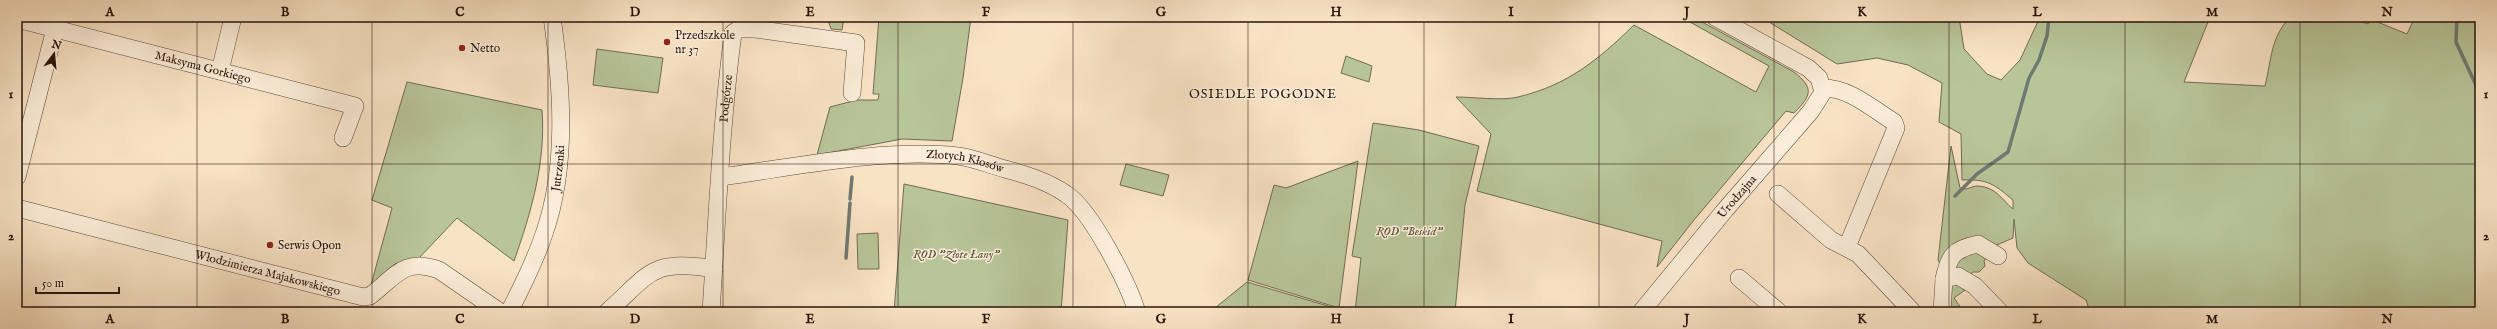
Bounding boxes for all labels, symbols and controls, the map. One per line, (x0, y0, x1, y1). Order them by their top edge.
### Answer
text: A (105, 4, 116, 21)
text: B (281, 4, 290, 21)
text: C (455, 4, 465, 21)
text: D (630, 4, 641, 21)
text: E (805, 4, 815, 21)
text: F (982, 4, 991, 21)
text: G (1156, 4, 1167, 21)
text: H (1330, 4, 1342, 21)
text: I (1508, 4, 1514, 21)
text: J (1682, 4, 1690, 21)
text: K (1857, 4, 1867, 21)
text: L (2031, 4, 2042, 21)
text: M (2206, 4, 2219, 21)
text: N (2380, 4, 2393, 21)
place label: Przedszkole nr 37 (675, 28, 736, 57)
north arrow (34, 34, 74, 74)
text: N (49, 37, 63, 54)
marker: Przedszkole nr 37 (662, 37, 672, 47)
place label: Netto (470, 41, 501, 56)
marker: Netto (457, 43, 467, 53)
street label: Maksyma Gorkiego (153, 48, 253, 87)
street label: Podgórze (717, 73, 736, 123)
text: 1 (9, 86, 14, 103)
district label: OSIEDLE POGODNE (1189, 86, 1337, 103)
text: 1 (2484, 86, 2489, 103)
street label: Jutrzenki (548, 145, 568, 195)
street label: Złotych Kłosów (926, 147, 1006, 177)
street label: Urodzajna (1714, 172, 1760, 222)
park label: ROD "Beskid" (1376, 224, 1443, 239)
text: 2 (8, 228, 14, 245)
text: 2 (2483, 228, 2489, 245)
place label: Serwis Opon (278, 238, 342, 254)
marker: Serwis Opon (265, 240, 275, 250)
street label: Włodzimierza Majakowskiego (193, 247, 343, 299)
park label: ROD "Złote Łany" (913, 247, 1000, 263)
scale bar (36, 269, 119, 295)
text: 50 m (42, 276, 64, 291)
text: A (105, 311, 116, 328)
text: B (281, 311, 290, 328)
text: C (455, 311, 465, 328)
text: D (630, 311, 641, 328)
text: E (805, 311, 815, 328)
text: F (982, 311, 991, 328)
text: G (1156, 311, 1167, 328)
text: H (1330, 311, 1342, 328)
text: I (1508, 311, 1514, 328)
text: J (1682, 311, 1690, 328)
text: K (1857, 311, 1867, 328)
text: L (2031, 311, 2042, 328)
text: M (2206, 311, 2219, 328)
text: N (2380, 311, 2393, 328)

